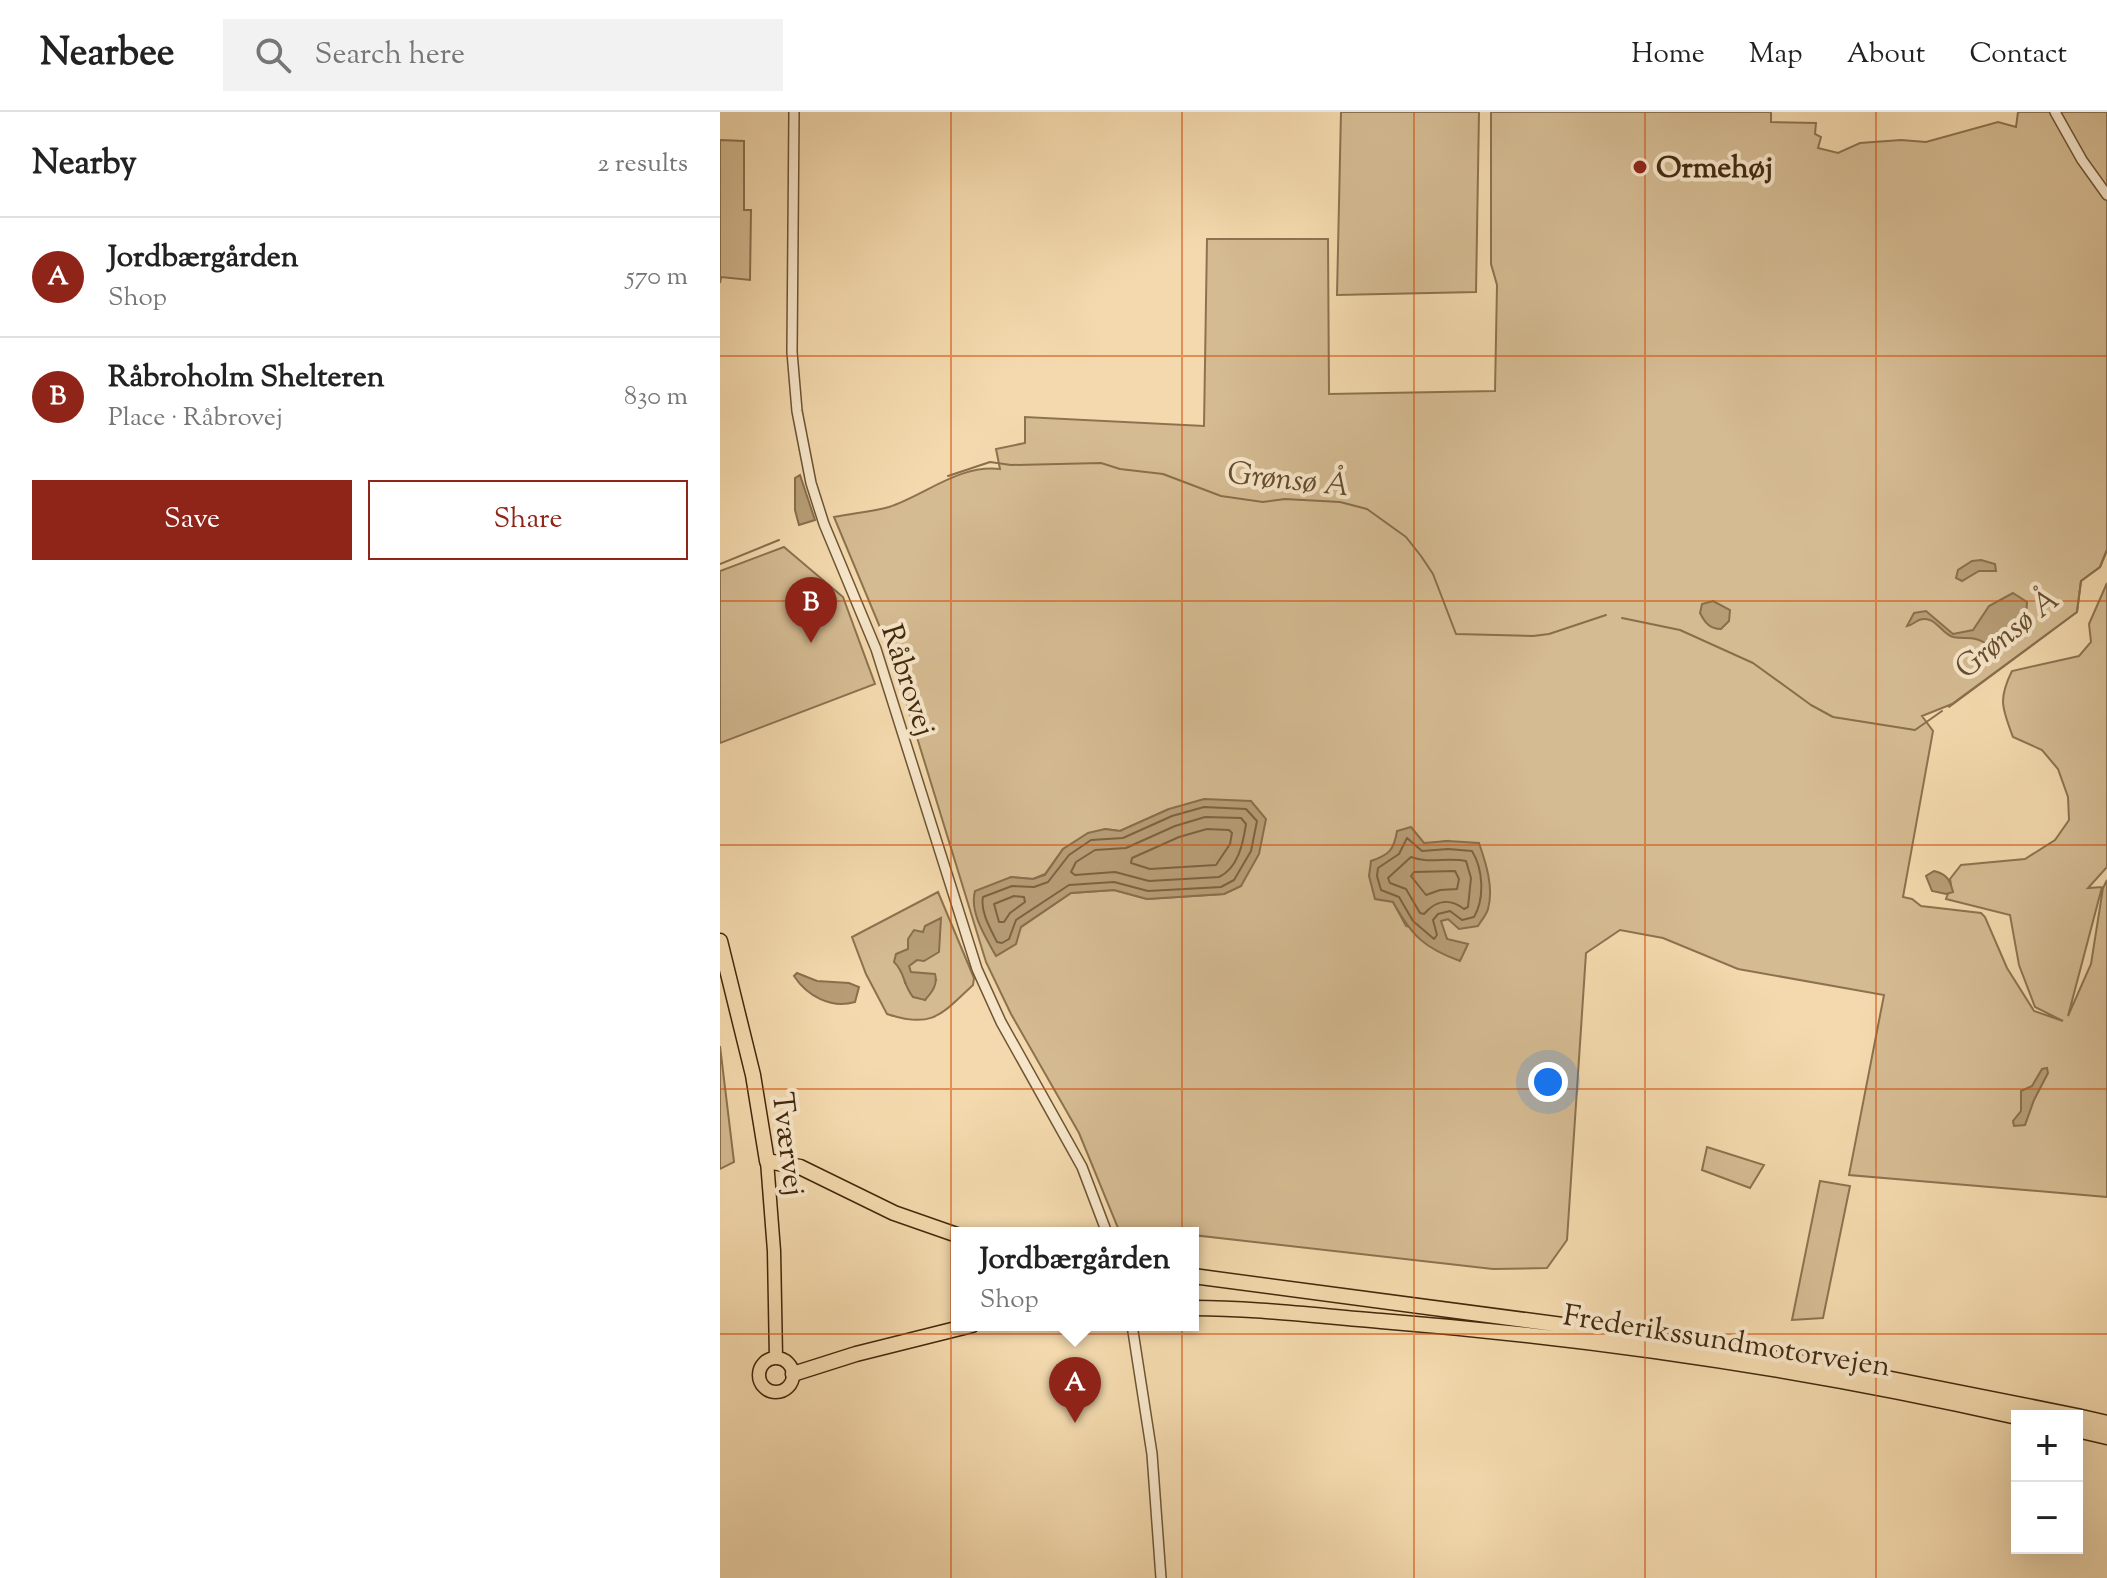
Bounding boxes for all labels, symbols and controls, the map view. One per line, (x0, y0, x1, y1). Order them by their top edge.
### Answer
search box (223, 19, 783, 91)
text: Nearbee (40, 28, 175, 82)
icon: search (251, 33, 295, 77)
text: Search here (315, 34, 465, 77)
text: Home (1631, 35, 1705, 75)
text: Map (1749, 35, 1803, 75)
text: About (1847, 35, 1925, 75)
text: Contact (1969, 35, 2067, 75)
text: Nearby (32, 140, 137, 189)
text: 2 results (597, 146, 688, 183)
place label: Ormehøj (1656, 148, 1773, 191)
marker: Ormehøj (1631, 158, 1649, 176)
text: Jordbærgården (108, 237, 299, 280)
text: A (47, 259, 69, 296)
text: 570 m (626, 259, 688, 296)
text: Shop (108, 280, 167, 317)
text: Råbroholm Shelteren (108, 357, 384, 400)
text: B (50, 379, 66, 416)
text: 830 m (624, 379, 688, 416)
text: Place · Råbrovej (108, 400, 283, 437)
water label: Grønsø Å (1225, 452, 1351, 510)
button: Save (32, 480, 352, 560)
button: Share (368, 480, 688, 560)
pin: B (785, 577, 837, 643)
water label: Grønsø Å (1946, 579, 2070, 691)
street label: Råbrovej (868, 619, 945, 742)
your location (1528, 1062, 1568, 1102)
street label: Tværvej (759, 1090, 814, 1199)
popup (951, 1227, 1199, 1331)
text: Jordbærgården (980, 1239, 1170, 1282)
text: Shop (980, 1282, 1039, 1319)
street label: Frederikssundmotorvejen (1560, 1295, 1894, 1390)
pin: A (1049, 1357, 1101, 1423)
map controls (2011, 1410, 2083, 1554)
button: + (2011, 1410, 2083, 1482)
button: − (2011, 1482, 2083, 1554)

